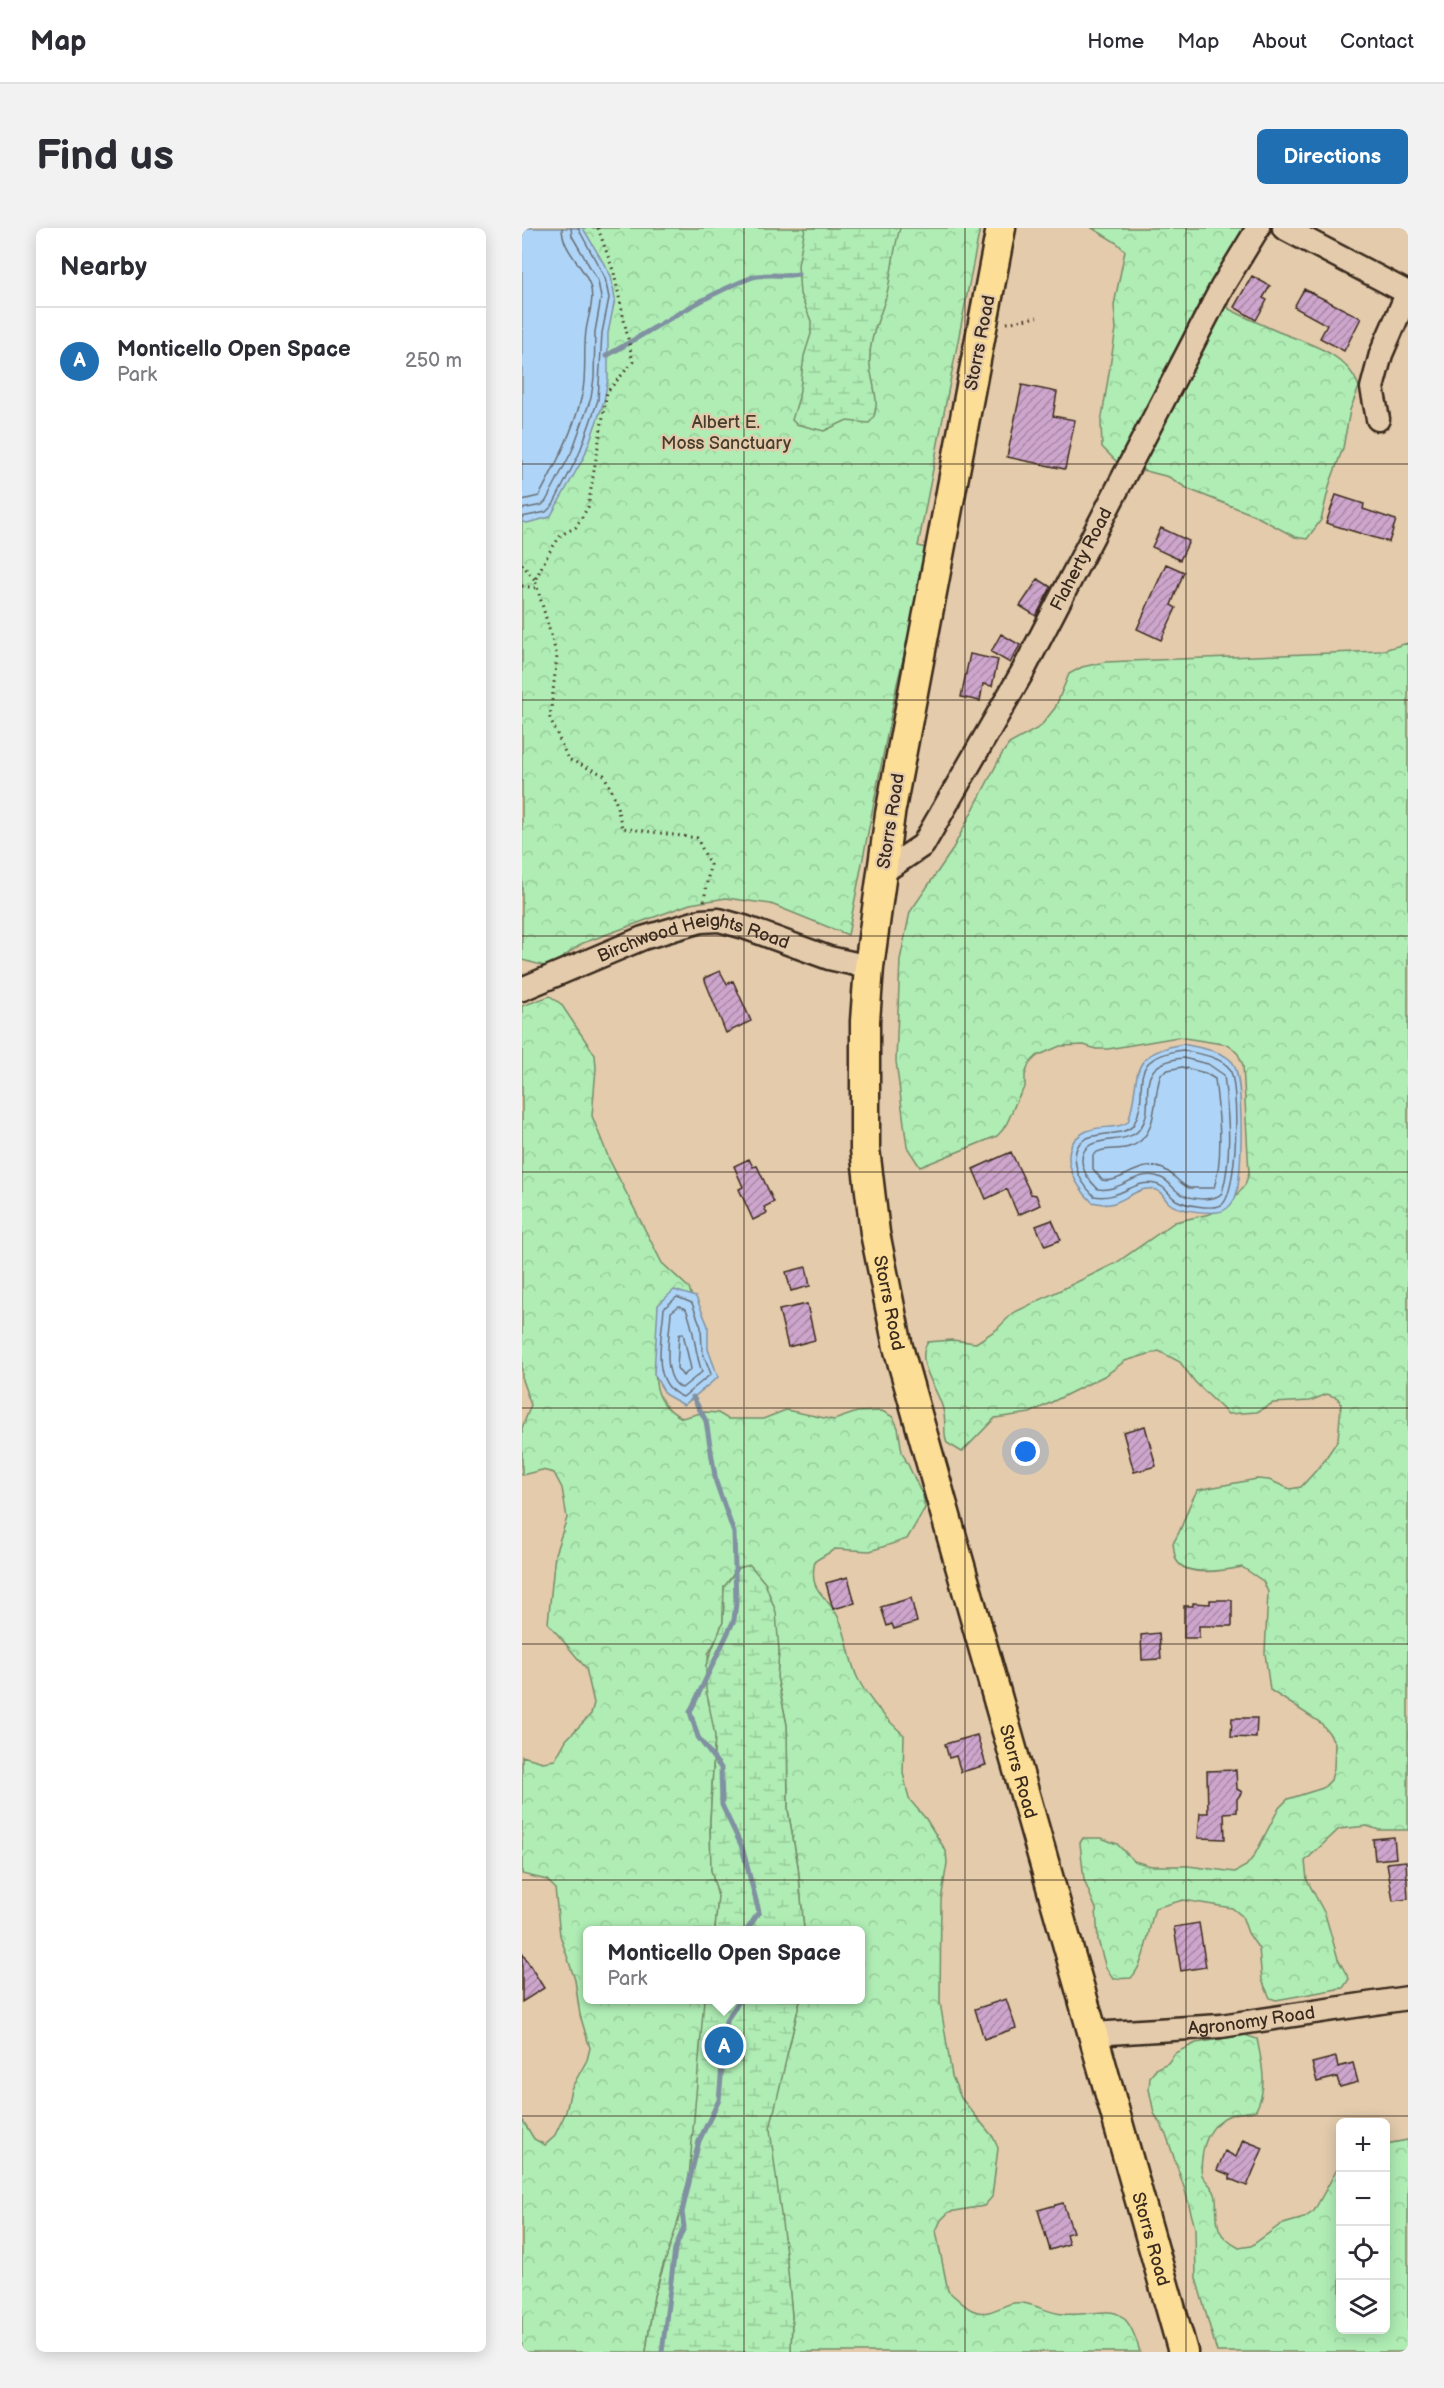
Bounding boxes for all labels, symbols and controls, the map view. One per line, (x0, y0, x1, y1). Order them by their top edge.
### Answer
text: Map (30, 25, 86, 58)
text: Home (1087, 29, 1144, 54)
text: Map (1177, 29, 1219, 54)
text: About (1252, 29, 1307, 54)
text: Contact (1340, 29, 1414, 54)
button: Directions (1257, 129, 1408, 184)
text: Find us (36, 131, 174, 182)
text: Nearby (60, 252, 147, 283)
street label: Storrs Road (960, 294, 1000, 392)
text: Monticello Open Space (117, 336, 351, 363)
text: A (73, 349, 86, 373)
text: 250 m (405, 349, 462, 373)
text: Park (117, 363, 157, 387)
park label: Albert E. Moss Sanctuary (661, 412, 792, 454)
street label: Flaherty Road (1046, 504, 1116, 614)
street label: Storrs Road (873, 772, 909, 870)
street label: Birchwood Heights Road (594, 909, 792, 967)
street label: Storrs Road (869, 1254, 909, 1352)
your location (1011, 1437, 1040, 1466)
street label: Storrs Road (995, 1722, 1042, 1821)
popup (583, 1926, 865, 2004)
text: Monticello Open Space (607, 1940, 841, 1967)
text: Park (607, 1967, 647, 1991)
street label: Agronomy Road (1187, 2002, 1316, 2039)
pin: A (704, 2024, 744, 2068)
map controls (1336, 2118, 1390, 2334)
button: + (1336, 2118, 1390, 2172)
button: − (1336, 2172, 1390, 2226)
street label: Storrs Road (1128, 2190, 1174, 2288)
button: locate (1336, 2226, 1390, 2280)
button: layers (1336, 2280, 1390, 2334)

